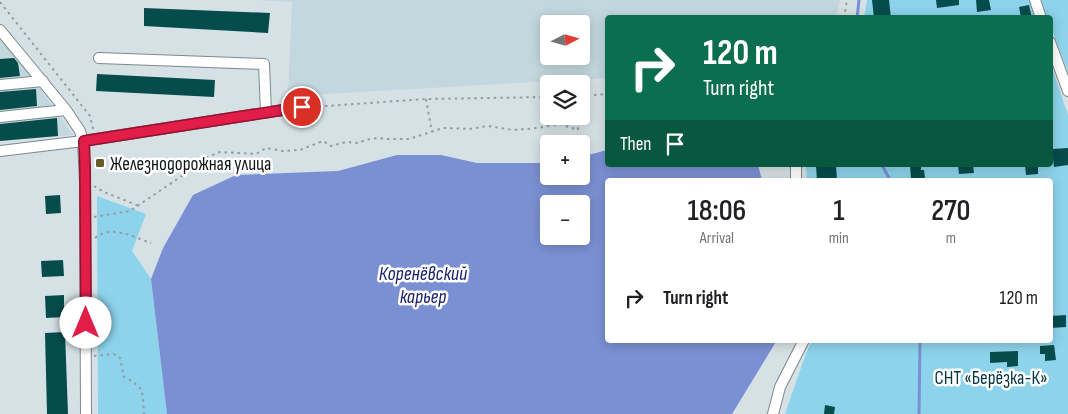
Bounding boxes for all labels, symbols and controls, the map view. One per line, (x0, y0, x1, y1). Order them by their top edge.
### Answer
north arrow (540, 15, 590, 65)
map controls (540, 15, 590, 245)
text: 120 m (703, 32, 778, 75)
icon: right (620, 35, 685, 100)
button: layers (540, 75, 590, 125)
text: Turn right (703, 75, 774, 102)
pin (281, 86, 323, 128)
icon: arrive (288, 93, 316, 121)
icon: arrive (661, 130, 689, 158)
text: Then (620, 133, 651, 156)
button: + (540, 135, 590, 185)
place label: Железнодорожная улица (110, 153, 271, 176)
marker: Железнодорожная улица (94, 157, 106, 169)
text: 18:06 (687, 193, 746, 229)
text: 1 (833, 193, 844, 229)
text: 270 (931, 193, 971, 229)
button: − (540, 195, 590, 245)
text: Arrival (700, 229, 734, 248)
text: min (829, 229, 849, 248)
text: m (946, 229, 956, 248)
water label: Коренёвский карьер (379, 262, 468, 309)
icon: right (620, 284, 648, 312)
text: Turn right (663, 287, 728, 310)
text: 120 m (1000, 287, 1038, 310)
position arrow (59, 296, 111, 348)
park label: СНТ «Берёзка-К» (935, 367, 1047, 390)

